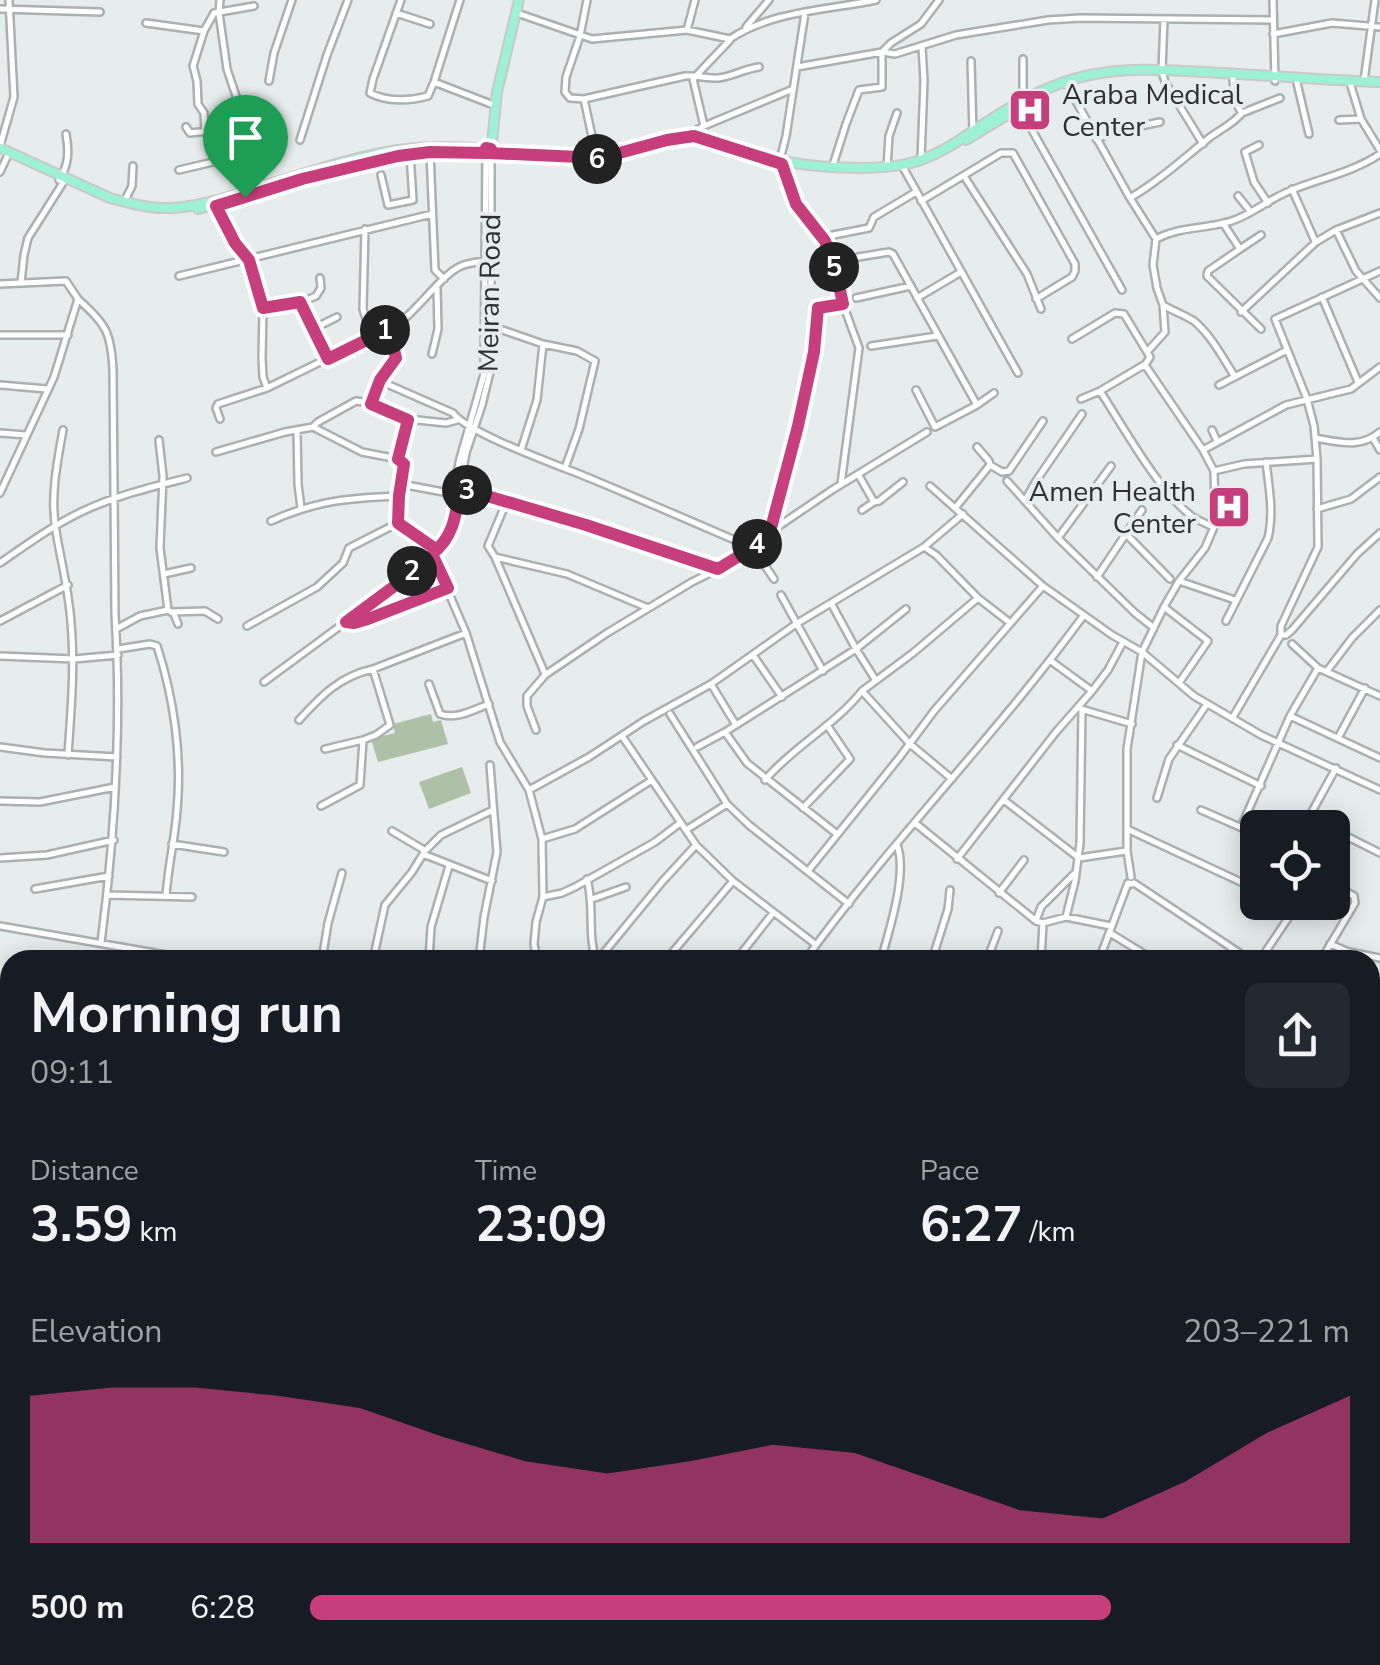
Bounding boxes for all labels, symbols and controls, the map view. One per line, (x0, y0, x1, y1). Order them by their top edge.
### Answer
place label: Araba Medical Center (1062, 76, 1244, 146)
hospital icon: Araba Medical Center (1007, 87, 1053, 133)
pin (203, 95, 288, 198)
icon: arrive (218, 110, 273, 165)
pin: 6 (572, 134, 622, 184)
text: 6 (589, 140, 605, 178)
street label: Meiran Road (470, 214, 510, 372)
pin: 5 (809, 242, 859, 292)
text: 5 (826, 248, 842, 286)
pin: 1 (360, 305, 410, 355)
text: 1 (377, 311, 393, 349)
pin: 3 (442, 465, 492, 515)
text: 3 (459, 471, 475, 509)
place label: Amen Health Center (1029, 473, 1196, 543)
hospital icon: Amen Health Center (1206, 484, 1252, 530)
pin: 4 (732, 519, 782, 569)
text: 4 (749, 525, 765, 563)
pin: 2 (387, 546, 437, 596)
text: 2 (404, 552, 420, 590)
map controls (1240, 810, 1350, 920)
button: locate (1240, 810, 1350, 920)
text: Morning run (30, 976, 343, 1051)
button: share (1245, 983, 1350, 1088)
text: 09:11 (30, 1051, 114, 1094)
text: Distance (30, 1152, 139, 1190)
text: Time (475, 1152, 537, 1190)
text: Pace (920, 1152, 979, 1190)
text: 3.59 (30, 1190, 132, 1259)
text: 23:09 (475, 1190, 607, 1259)
text: 6:27 (920, 1190, 1022, 1259)
text: km (132, 1213, 178, 1251)
text: /km (1022, 1213, 1075, 1251)
text: Elevation (30, 1310, 163, 1353)
text: 203–221 m (1183, 1310, 1350, 1353)
text: 500 m (30, 1586, 124, 1629)
text: 6:28 (190, 1586, 255, 1629)

